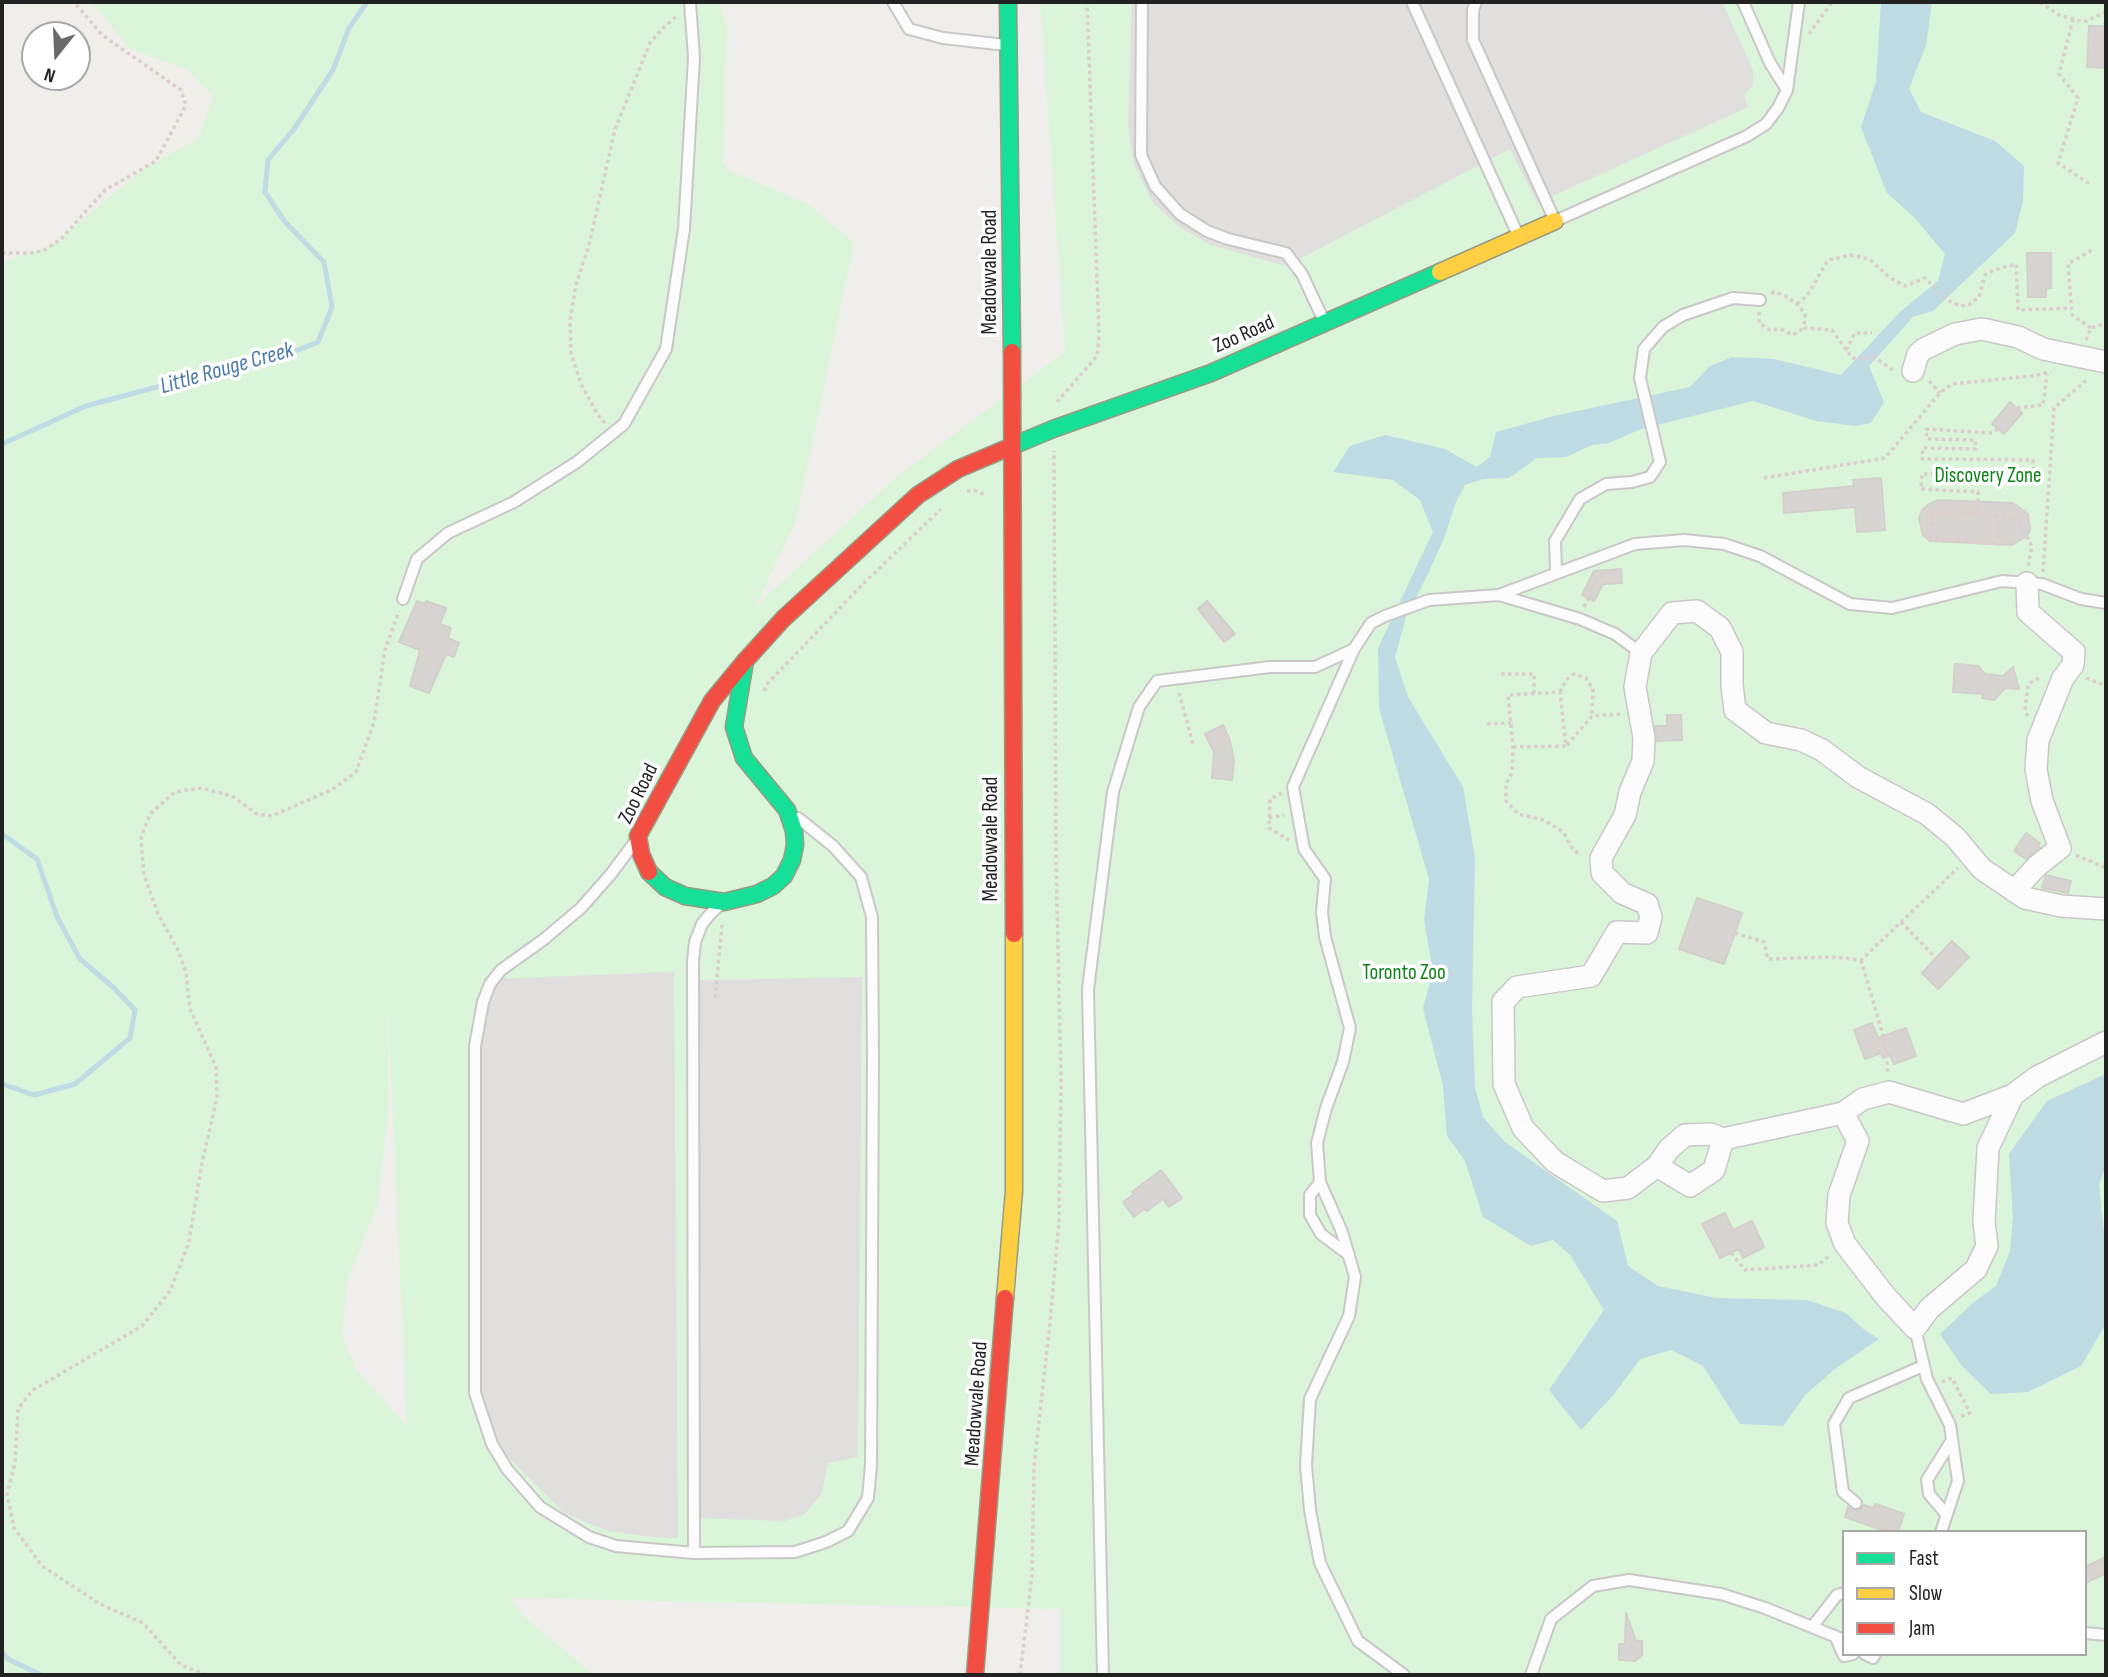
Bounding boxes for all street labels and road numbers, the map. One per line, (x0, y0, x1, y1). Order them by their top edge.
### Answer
street label: Meadowvale Road (978, 210, 1004, 334)
street label: Zoo Road (1210, 310, 1278, 360)
street label: Zoo Road (614, 760, 664, 828)
street label: Meadowvale Road (979, 777, 1005, 901)
street label: Meadowvale Road (960, 1341, 994, 1467)

